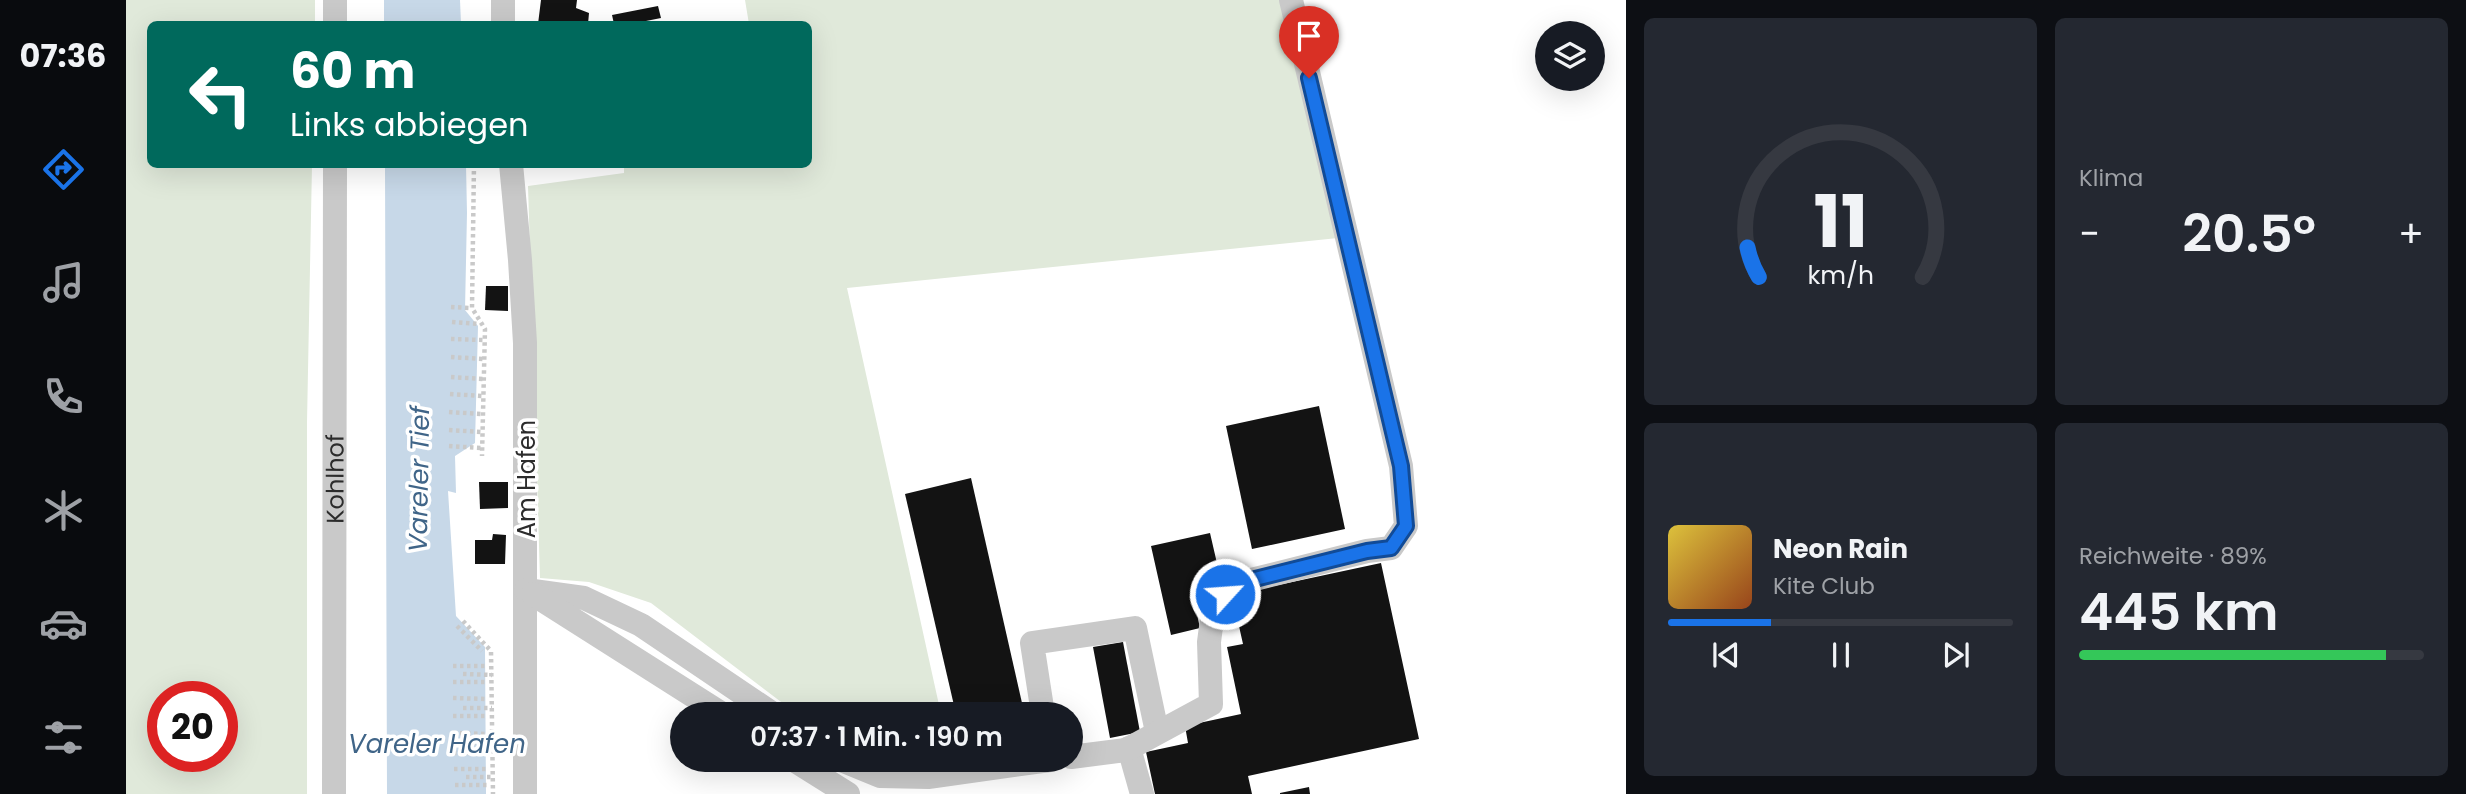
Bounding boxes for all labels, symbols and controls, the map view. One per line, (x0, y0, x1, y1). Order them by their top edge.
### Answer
pin (1279, 6, 1339, 78)
icon: arrive (1290, 17, 1328, 55)
map controls (1535, 21, 1605, 91)
button: layers (1535, 21, 1605, 91)
text: 07:36 (20, 33, 106, 78)
text: 60 m (290, 37, 415, 105)
icon: left (175, 49, 266, 140)
text: Links abbiegen (290, 102, 528, 147)
icon: directions (39, 145, 88, 194)
text: Klima (2079, 162, 2143, 194)
text: 11 (1813, 172, 1868, 273)
text: 20.5° (2182, 197, 2316, 270)
text: − (2079, 207, 2100, 260)
text: + (2398, 207, 2424, 260)
icon: music (39, 258, 88, 307)
text: km/h (1807, 258, 1874, 293)
icon: phone (39, 372, 88, 421)
water label: Vareler Tief (400, 404, 438, 552)
street label: Am Hafen (510, 420, 543, 538)
street label: Kohlhof (318, 434, 351, 524)
icon: climate (39, 486, 88, 535)
text: Neon Rain (1773, 531, 1908, 567)
text: Reichweite · 89% (2079, 540, 2267, 572)
position arrow (1188, 557, 1262, 631)
text: Kite Club (1773, 570, 1875, 602)
text: 445 km (2079, 575, 2278, 648)
icon: car (39, 599, 88, 648)
icon: previous (1707, 636, 1745, 674)
icon: pause (1822, 636, 1860, 674)
icon: next (1937, 636, 1975, 674)
speed limit sign: 20 (147, 681, 238, 772)
icon: filters (39, 713, 88, 762)
text: 07:37 · 1 Min. · 190 m (750, 719, 1003, 755)
water label: Vareler Hafen (348, 726, 526, 762)

